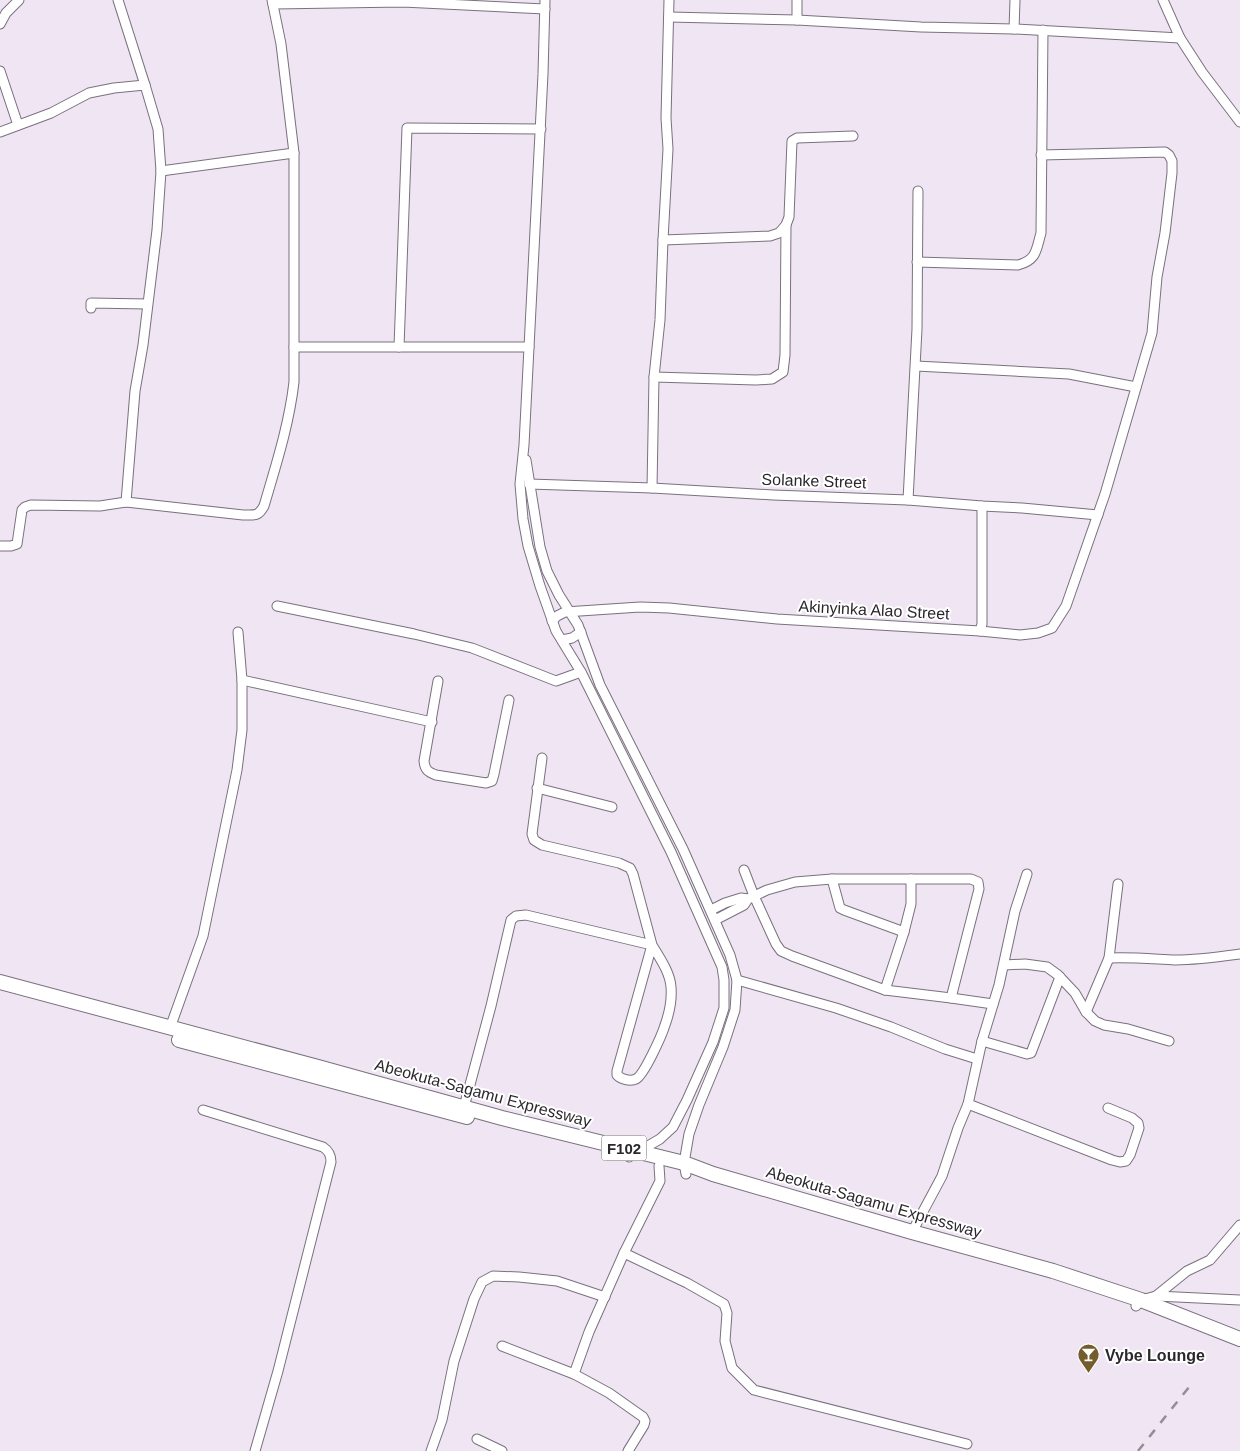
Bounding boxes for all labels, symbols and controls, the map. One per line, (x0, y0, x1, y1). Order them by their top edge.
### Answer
street label: Solanke Street (761, 471, 867, 491)
street label: Akinyinka Alao Street (798, 598, 950, 622)
street label: Abeokuta-Sagamu Expressway (373, 1056, 593, 1130)
road number: F102 (602, 1136, 646, 1160)
street label: Abeokuta-Sagamu Expressway (764, 1163, 984, 1241)
bar icon: Vybe Lounge (1077, 1343, 1101, 1374)
place label: Vybe Lounge (1105, 1347, 1205, 1364)

